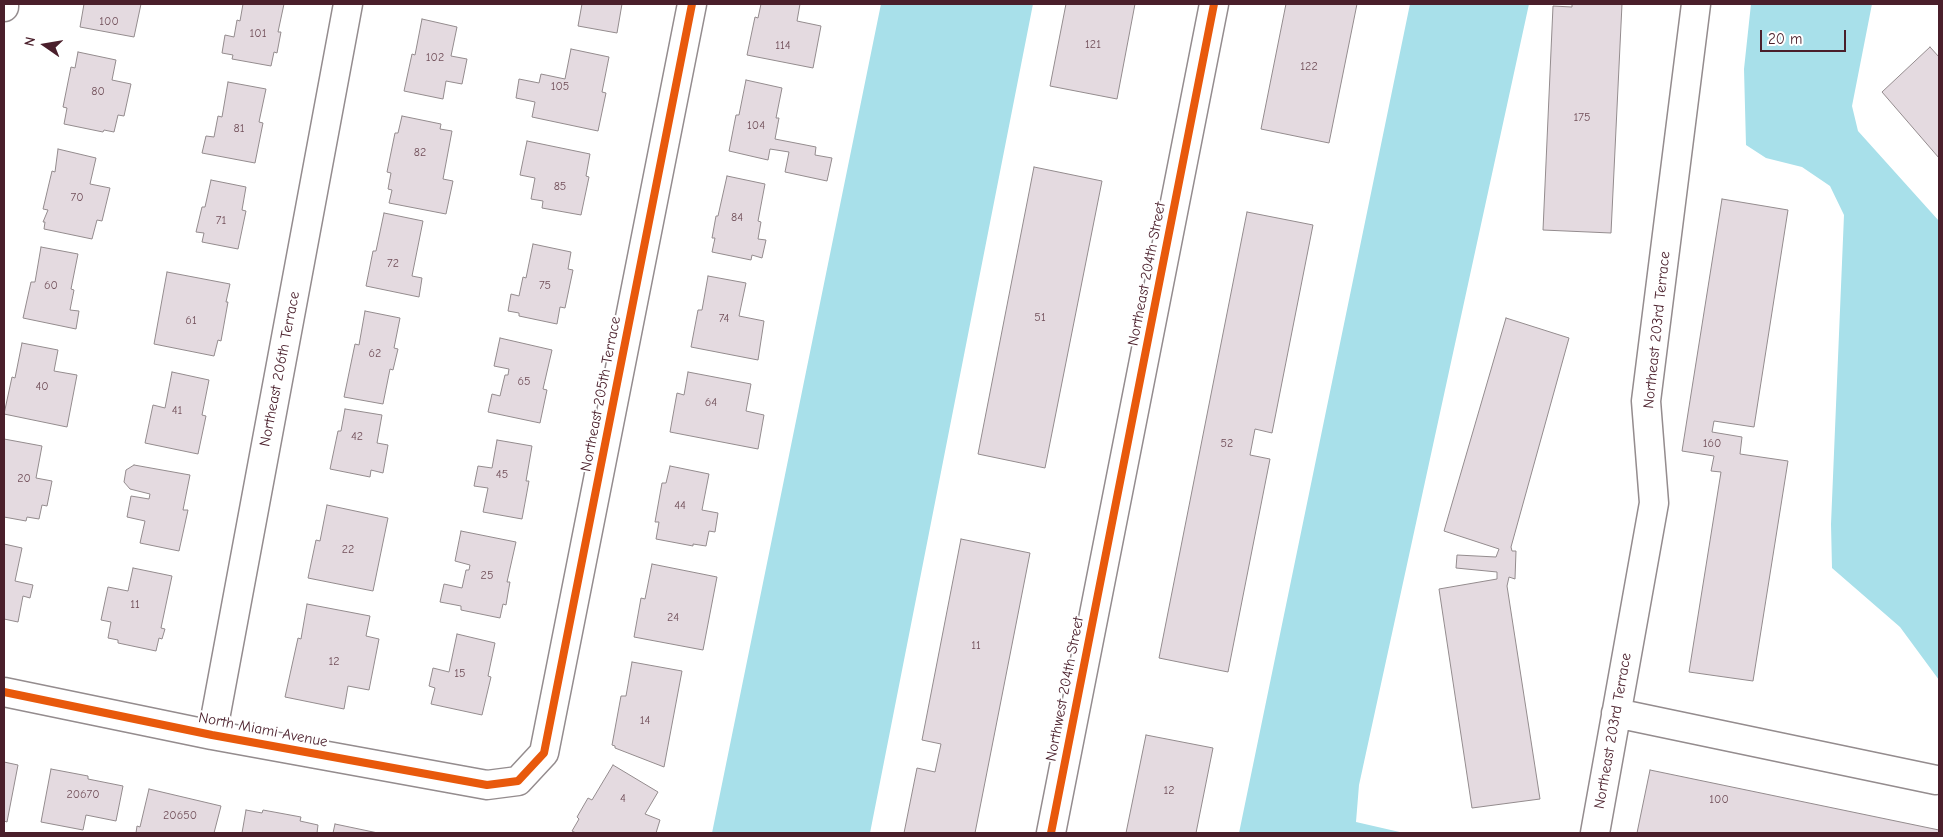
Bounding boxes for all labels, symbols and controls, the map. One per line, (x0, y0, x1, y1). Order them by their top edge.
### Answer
house number: 100 (99, 15, 119, 29)
north arrow (20, 20, 70, 70)
scale bar (1763, 20, 1849, 52)
house number: 101 (250, 27, 266, 41)
text: 20 m (1768, 30, 1802, 48)
text: N (21, 35, 39, 48)
house number: 121 (1085, 38, 1101, 52)
house number: 114 (775, 39, 791, 53)
house number: 102 (426, 51, 444, 65)
house number: 122 (1300, 60, 1318, 74)
house number: 105 (551, 80, 569, 94)
house number: 80 (91, 85, 105, 99)
house number: 175 (1574, 111, 1590, 125)
house number: 104 (747, 119, 765, 133)
house number: 81 (234, 122, 244, 136)
house number: 82 (414, 146, 426, 160)
house number: 85 (554, 180, 566, 194)
house number: 70 (71, 191, 83, 205)
street label: Northeast 204th Street (1124, 201, 1170, 347)
house number: 84 (731, 211, 743, 225)
house number: 71 (216, 214, 226, 228)
street label: Northeast 203rd Terrace (1640, 250, 1674, 410)
house number: 72 (387, 257, 399, 271)
house number: 60 (44, 279, 58, 293)
house number: 75 (539, 279, 551, 293)
street label: Northeast 206th Terrace (256, 290, 304, 448)
house number: 51 (1034, 311, 1046, 325)
house number: 74 (719, 312, 729, 326)
house number: 61 (185, 314, 197, 328)
street label: Northeast 205th Terrace (577, 315, 625, 473)
house number: 62 (369, 347, 381, 361)
house number: 65 (517, 375, 531, 389)
house number: 40 (35, 380, 49, 394)
house number: 64 (705, 396, 717, 410)
house number: 41 (172, 404, 182, 418)
house number: 42 (351, 430, 363, 444)
house number: 52 (1221, 437, 1233, 451)
house number: 160 (1703, 437, 1721, 451)
house number: 45 (496, 468, 508, 482)
house number: 20 (17, 472, 31, 486)
house number: 44 (674, 499, 686, 513)
house number: 22 (342, 543, 354, 557)
house number: 25 (481, 569, 493, 583)
house number: 11 (130, 598, 140, 612)
house number: 24 (667, 611, 679, 625)
street label: Northwest 204th Street (1042, 615, 1088, 763)
house number: 11 (971, 639, 981, 653)
street label: Northeast 203rd Terrace (1590, 652, 1636, 810)
house number: 12 (328, 655, 340, 669)
house number: 15 (454, 667, 466, 681)
street label: North Miami Avenue (197, 709, 329, 751)
house number: 14 (640, 714, 650, 728)
house number: 12 (1163, 784, 1175, 798)
house number: 20670 (66, 788, 100, 802)
house number: 4 (620, 792, 626, 806)
house number: 100 (1709, 793, 1729, 807)
house number: 20650 (163, 809, 197, 823)

